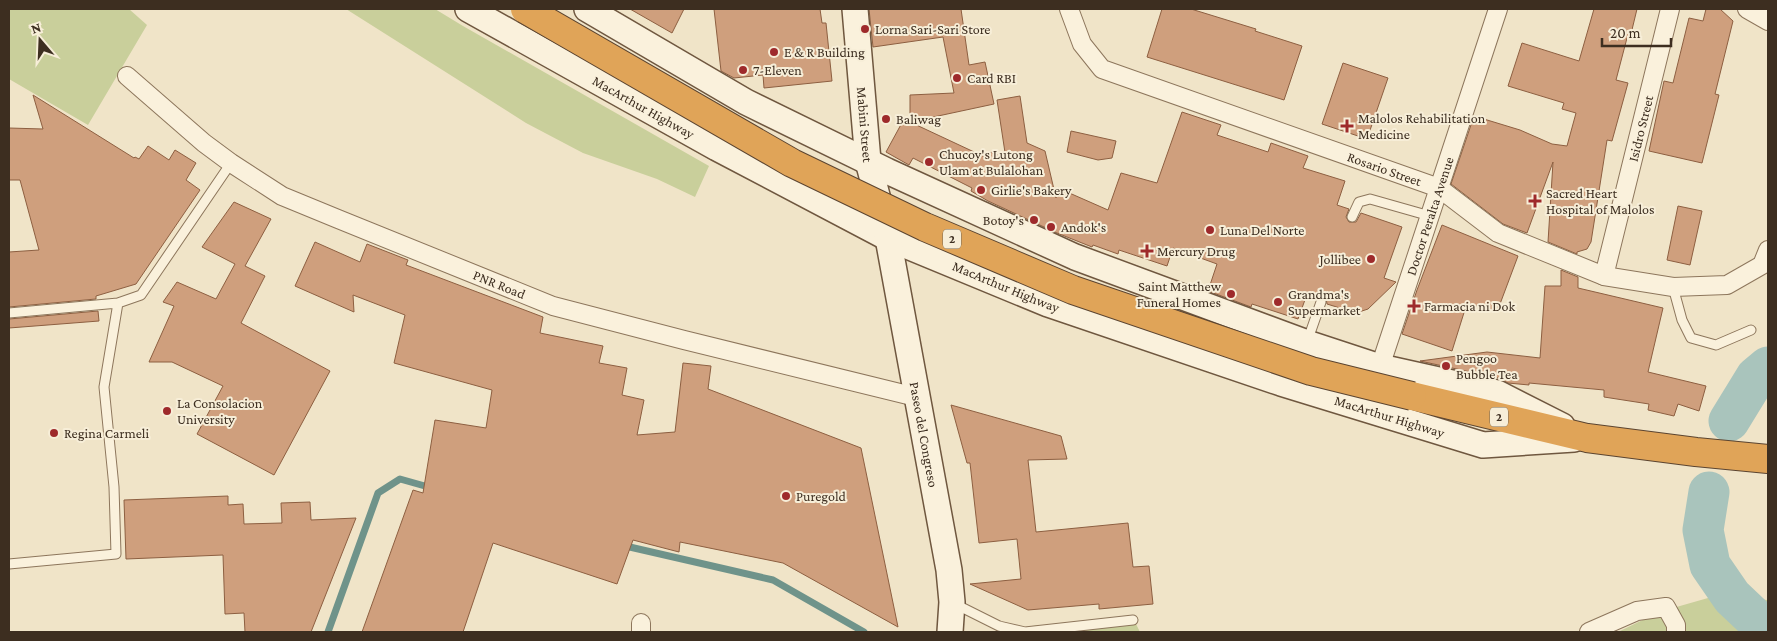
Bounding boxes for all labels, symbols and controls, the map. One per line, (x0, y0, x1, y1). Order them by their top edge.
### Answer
north arrow (15, 15, 65, 65)
scale bar (1602, 15, 1671, 47)
text: N (29, 18, 43, 37)
place label: Lorna Sari-Sari Store (875, 21, 990, 37)
marker: Lorna Sari-Sari Store (859, 23, 871, 35)
text: 20 m (1610, 25, 1641, 41)
place label: E & R Building (784, 44, 865, 60)
marker: E & R Building (768, 46, 780, 58)
place label: 7-Eleven (753, 62, 802, 78)
marker: 7-Eleven (737, 64, 749, 76)
place label: Card RBI (967, 70, 1016, 86)
street label: MacArthur Highway (590, 72, 698, 142)
marker: Card RBI (951, 72, 963, 84)
street label: Mabini Street (854, 86, 876, 163)
street label: Isidro Street (1625, 93, 1656, 163)
place label: Malolos Rehabilitation Medicine (1358, 110, 1486, 142)
place label: Baliwag (896, 111, 941, 127)
marker: Baliwag (880, 113, 892, 125)
marker: Malolos Rehabilitation Medicine (1340, 119, 1354, 133)
place label: Chucoy's Lutong Ulam at Bulalohan (939, 146, 1044, 178)
street label: Rosario Street (1345, 148, 1424, 189)
street label: Doctor Peralta Avenue (1403, 155, 1457, 277)
marker: Chucoy's Lutong Ulam at Bulalohan (923, 156, 935, 168)
place label: Girlie's Bakery (991, 182, 1072, 198)
marker: Girlie's Bakery (975, 184, 987, 196)
place label: Sacred Heart Hospital of Malolos (1546, 185, 1655, 217)
marker: Sacred Heart Hospital of Malolos (1528, 194, 1542, 208)
place label: Botoy's (983, 212, 1024, 228)
marker: Botoy's (1028, 214, 1040, 226)
place label: Andok's (1061, 219, 1106, 235)
marker: Andok's (1045, 221, 1057, 233)
place label: Luna Del Norte (1220, 222, 1304, 238)
marker: Luna Del Norte (1204, 224, 1216, 236)
road number: 2 (943, 230, 961, 248)
place label: Mercury Drug (1157, 243, 1235, 259)
marker: Mercury Drug (1141, 245, 1153, 257)
place label: Jollibee (1317, 251, 1361, 267)
marker: Jollibee (1365, 253, 1377, 265)
street label: MacArthur Highway (950, 257, 1062, 315)
street label: PNR Road (471, 267, 528, 302)
place label: Saint Matthew Funeral Homes (1137, 278, 1222, 310)
place label: Grandma's Supermarket (1288, 286, 1361, 318)
marker: Saint Matthew Funeral Homes (1225, 288, 1237, 300)
marker: Grandma's Supermarket (1272, 296, 1284, 308)
place label: Farmacia ni Dok (1424, 298, 1515, 314)
marker: Farmacia ni Dok (1408, 300, 1420, 312)
place label: Pengoo Bubble Tea (1456, 350, 1518, 382)
marker: Pengoo Bubble Tea (1440, 360, 1452, 372)
street label: Paseo del Congreso (907, 380, 942, 489)
street label: MacArthur Highway (1333, 392, 1447, 441)
place label: La Consolacion University (177, 395, 263, 427)
marker: La Consolacion University (161, 405, 173, 417)
road number: 2 (1490, 408, 1508, 427)
place label: Regina Carmeli (64, 425, 150, 441)
marker: Regina Carmeli (48, 427, 60, 439)
place label: Puregold (796, 488, 847, 504)
marker: Puregold (780, 490, 792, 502)

